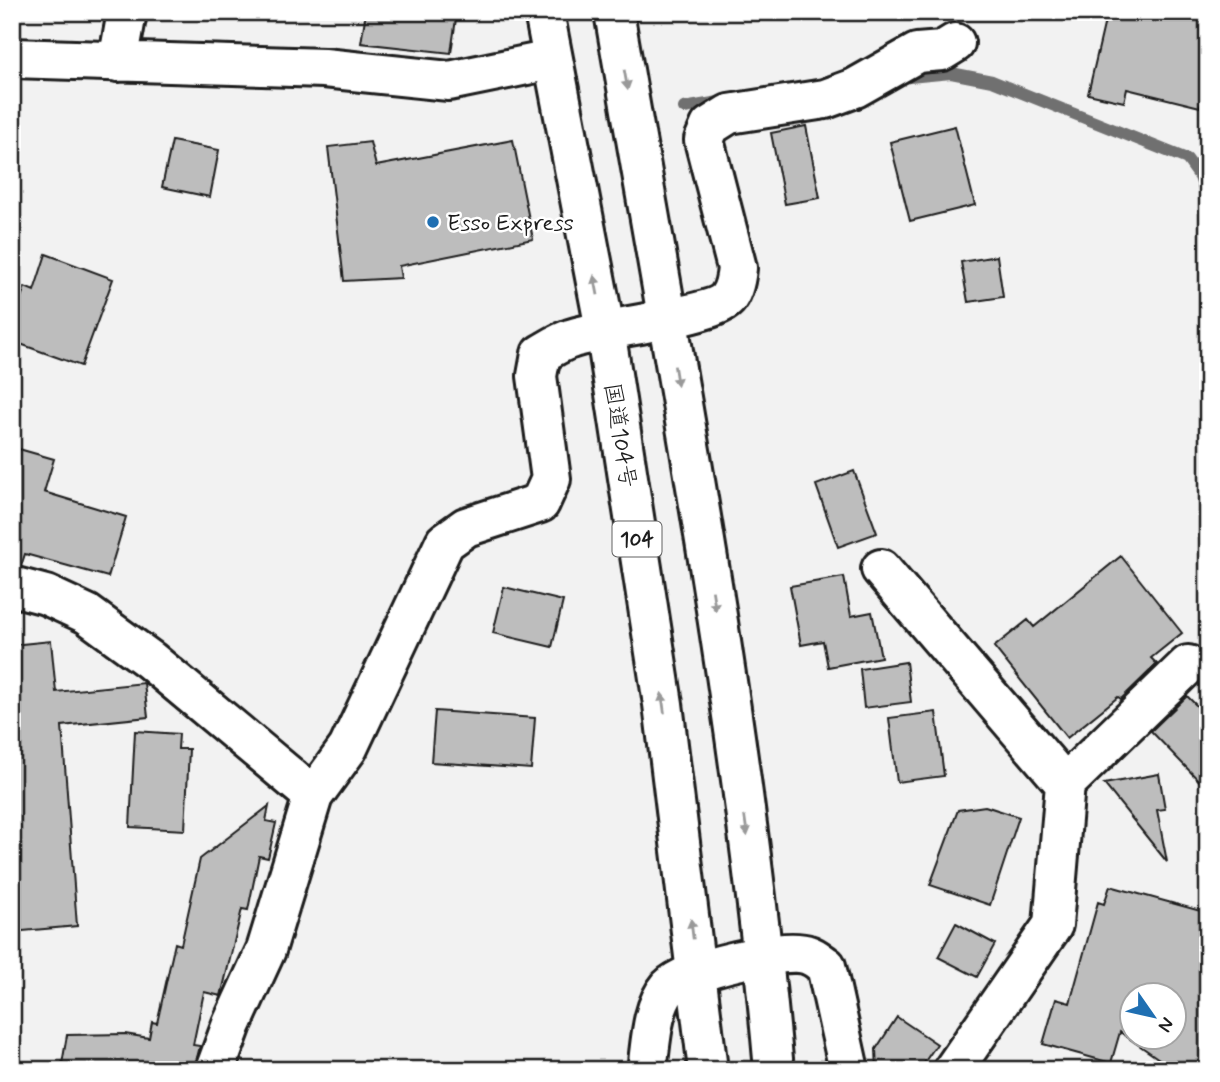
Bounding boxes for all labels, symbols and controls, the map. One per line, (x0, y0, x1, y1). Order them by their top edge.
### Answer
one-way arrow (621, 69, 632, 91)
place label: Esso Express (447, 209, 574, 239)
marker: Esso Express (425, 214, 441, 230)
one-way arrow (590, 274, 601, 296)
one-way arrow (671, 365, 682, 387)
street label: 国道104号 (596, 381, 642, 490)
road number: 104 (612, 522, 662, 556)
one-way arrow (709, 590, 720, 612)
one-way arrow (657, 692, 668, 714)
one-way arrow (741, 815, 752, 837)
one-way arrow (686, 918, 697, 940)
north arrow (1118, 981, 1188, 1050)
text: N (1152, 1012, 1180, 1037)

